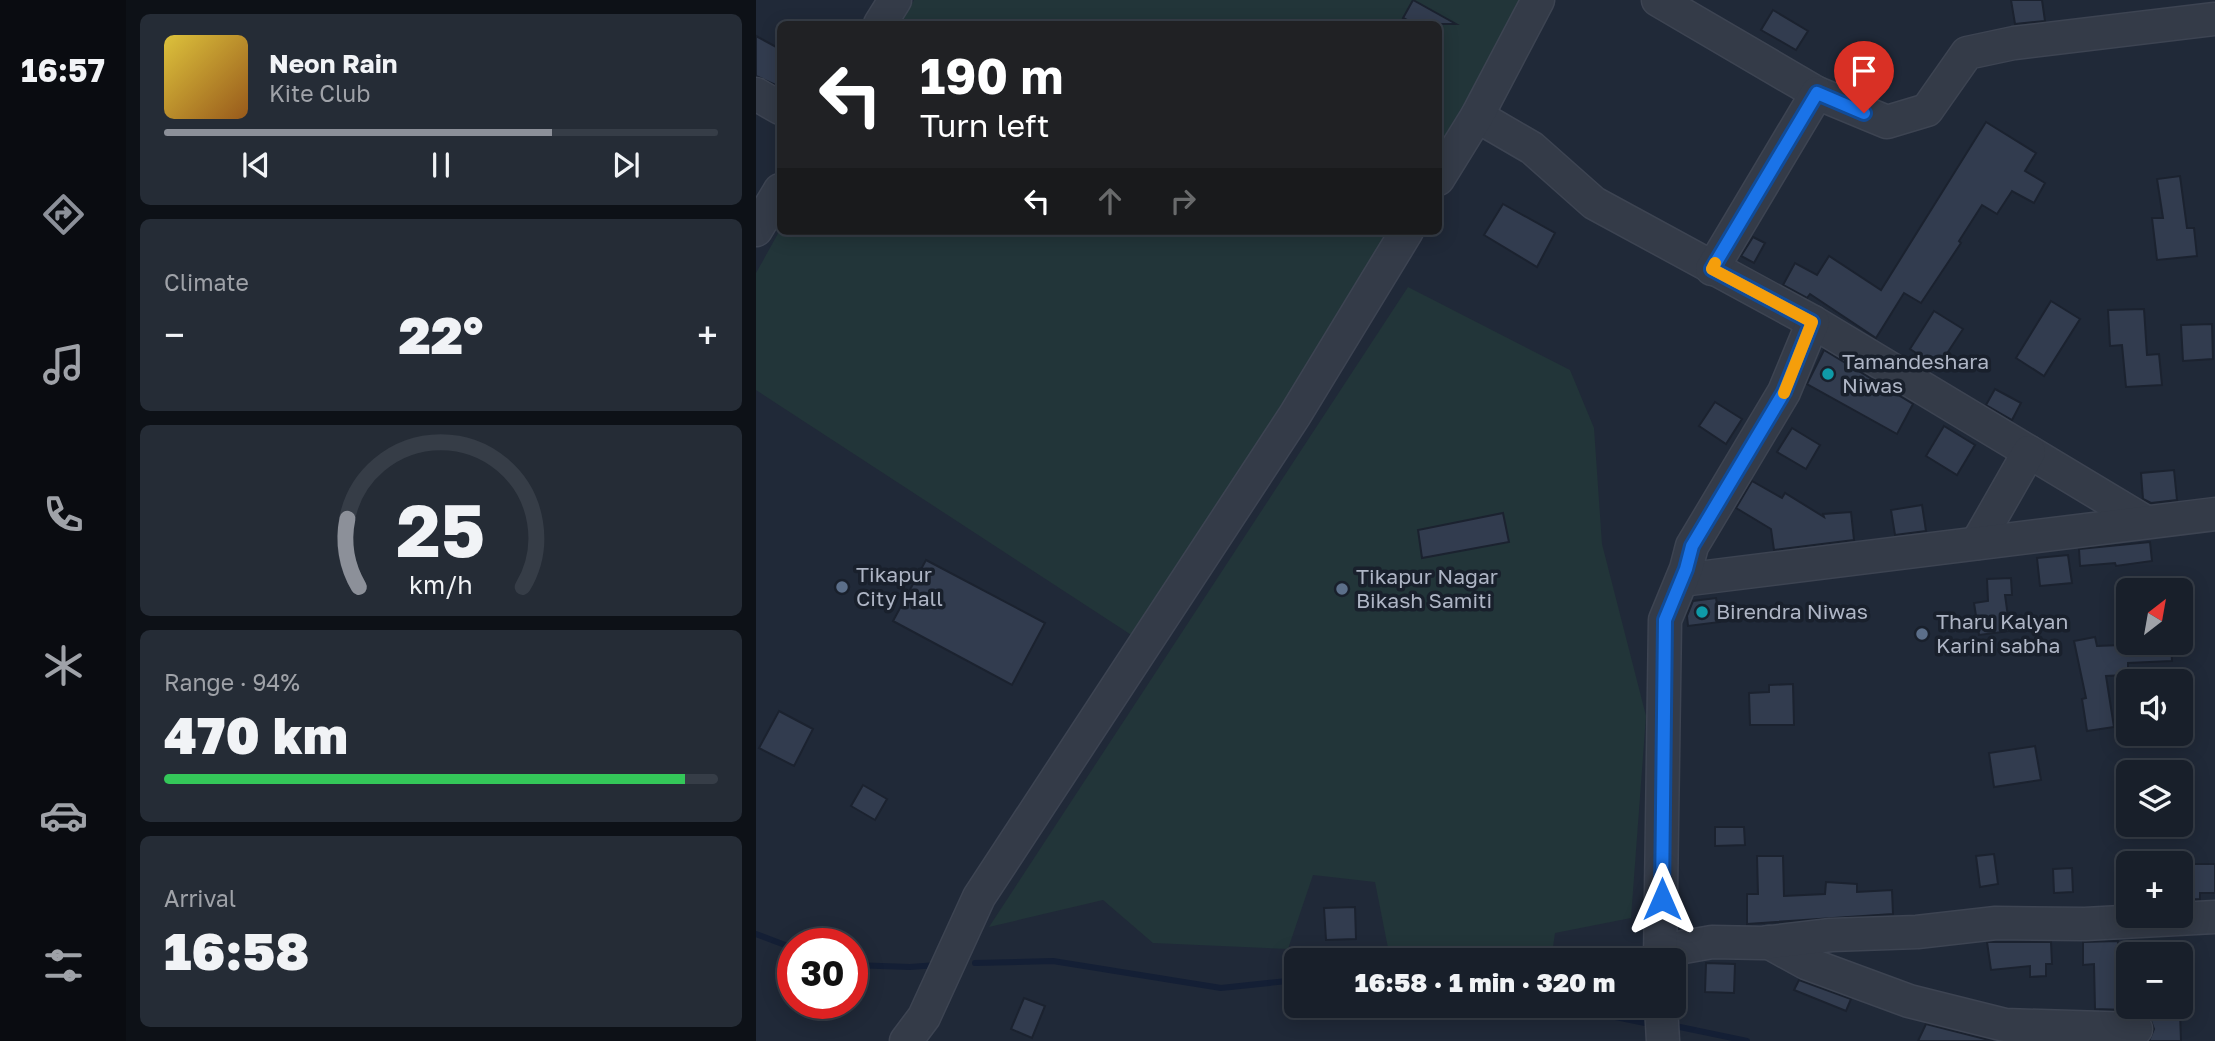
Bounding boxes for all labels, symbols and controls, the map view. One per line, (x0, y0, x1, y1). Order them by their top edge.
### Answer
pin (1834, 41, 1894, 113)
text: 190 m (920, 46, 1063, 105)
text: Neon Rain (269, 48, 398, 79)
icon: left (805, 49, 896, 140)
text: 16:57 (21, 51, 105, 89)
icon: arrive (1845, 52, 1883, 90)
text: Kite Club (269, 79, 370, 107)
text: Turn left (920, 106, 1049, 144)
icon: previous (237, 146, 275, 184)
icon: pause (422, 146, 460, 184)
icon: next (607, 146, 645, 184)
icon: left (1018, 182, 1056, 220)
icon: ahead (1091, 182, 1129, 220)
icon: right (1164, 182, 1202, 220)
icon: directions (39, 190, 88, 239)
text: Climate (164, 268, 249, 296)
text: 22° (399, 303, 483, 365)
text: − (164, 312, 185, 357)
text: + (697, 312, 718, 357)
icon: music (39, 340, 88, 389)
place label: Tamandeshara Niwas (1842, 348, 1989, 398)
marker: Tamandeshara Niwas (1820, 366, 1836, 382)
text: 25 (397, 486, 485, 573)
icon: phone (39, 490, 88, 539)
place label: Tikapur City Hall (856, 561, 943, 611)
place label: Tikapur Nagar Bikash Samiti (1356, 563, 1498, 613)
text: km/h (409, 568, 473, 599)
north arrow (2116, 578, 2193, 654)
map controls (2116, 578, 2193, 1019)
marker: Tikapur City Hall (834, 579, 850, 595)
marker: Tikapur Nagar Bikash Samiti (1334, 581, 1350, 597)
place label: Birendra Niwas (1716, 598, 1868, 624)
marker: Birendra Niwas (1694, 604, 1710, 620)
place label: Tharu Kalyan Karini sabha (1936, 608, 2068, 658)
marker: Tharu Kalyan Karini sabha (1914, 626, 1930, 642)
icon: climate (39, 641, 88, 690)
text: Range · 94% (164, 668, 300, 696)
button: sound (2116, 669, 2193, 746)
text: 470 km (164, 703, 348, 765)
button: layers (2116, 760, 2193, 837)
icon: car (39, 791, 88, 840)
button: + (2116, 851, 2193, 928)
position arrow (1625, 862, 1699, 936)
text: Arrival (164, 884, 236, 912)
text: 16:58 (164, 919, 309, 981)
speed limit sign: 30 (777, 928, 868, 1019)
icon: filters (39, 941, 88, 990)
button: − (2116, 942, 2193, 1019)
text: 16:58 · 1 min · 320 m (1355, 967, 1615, 998)

